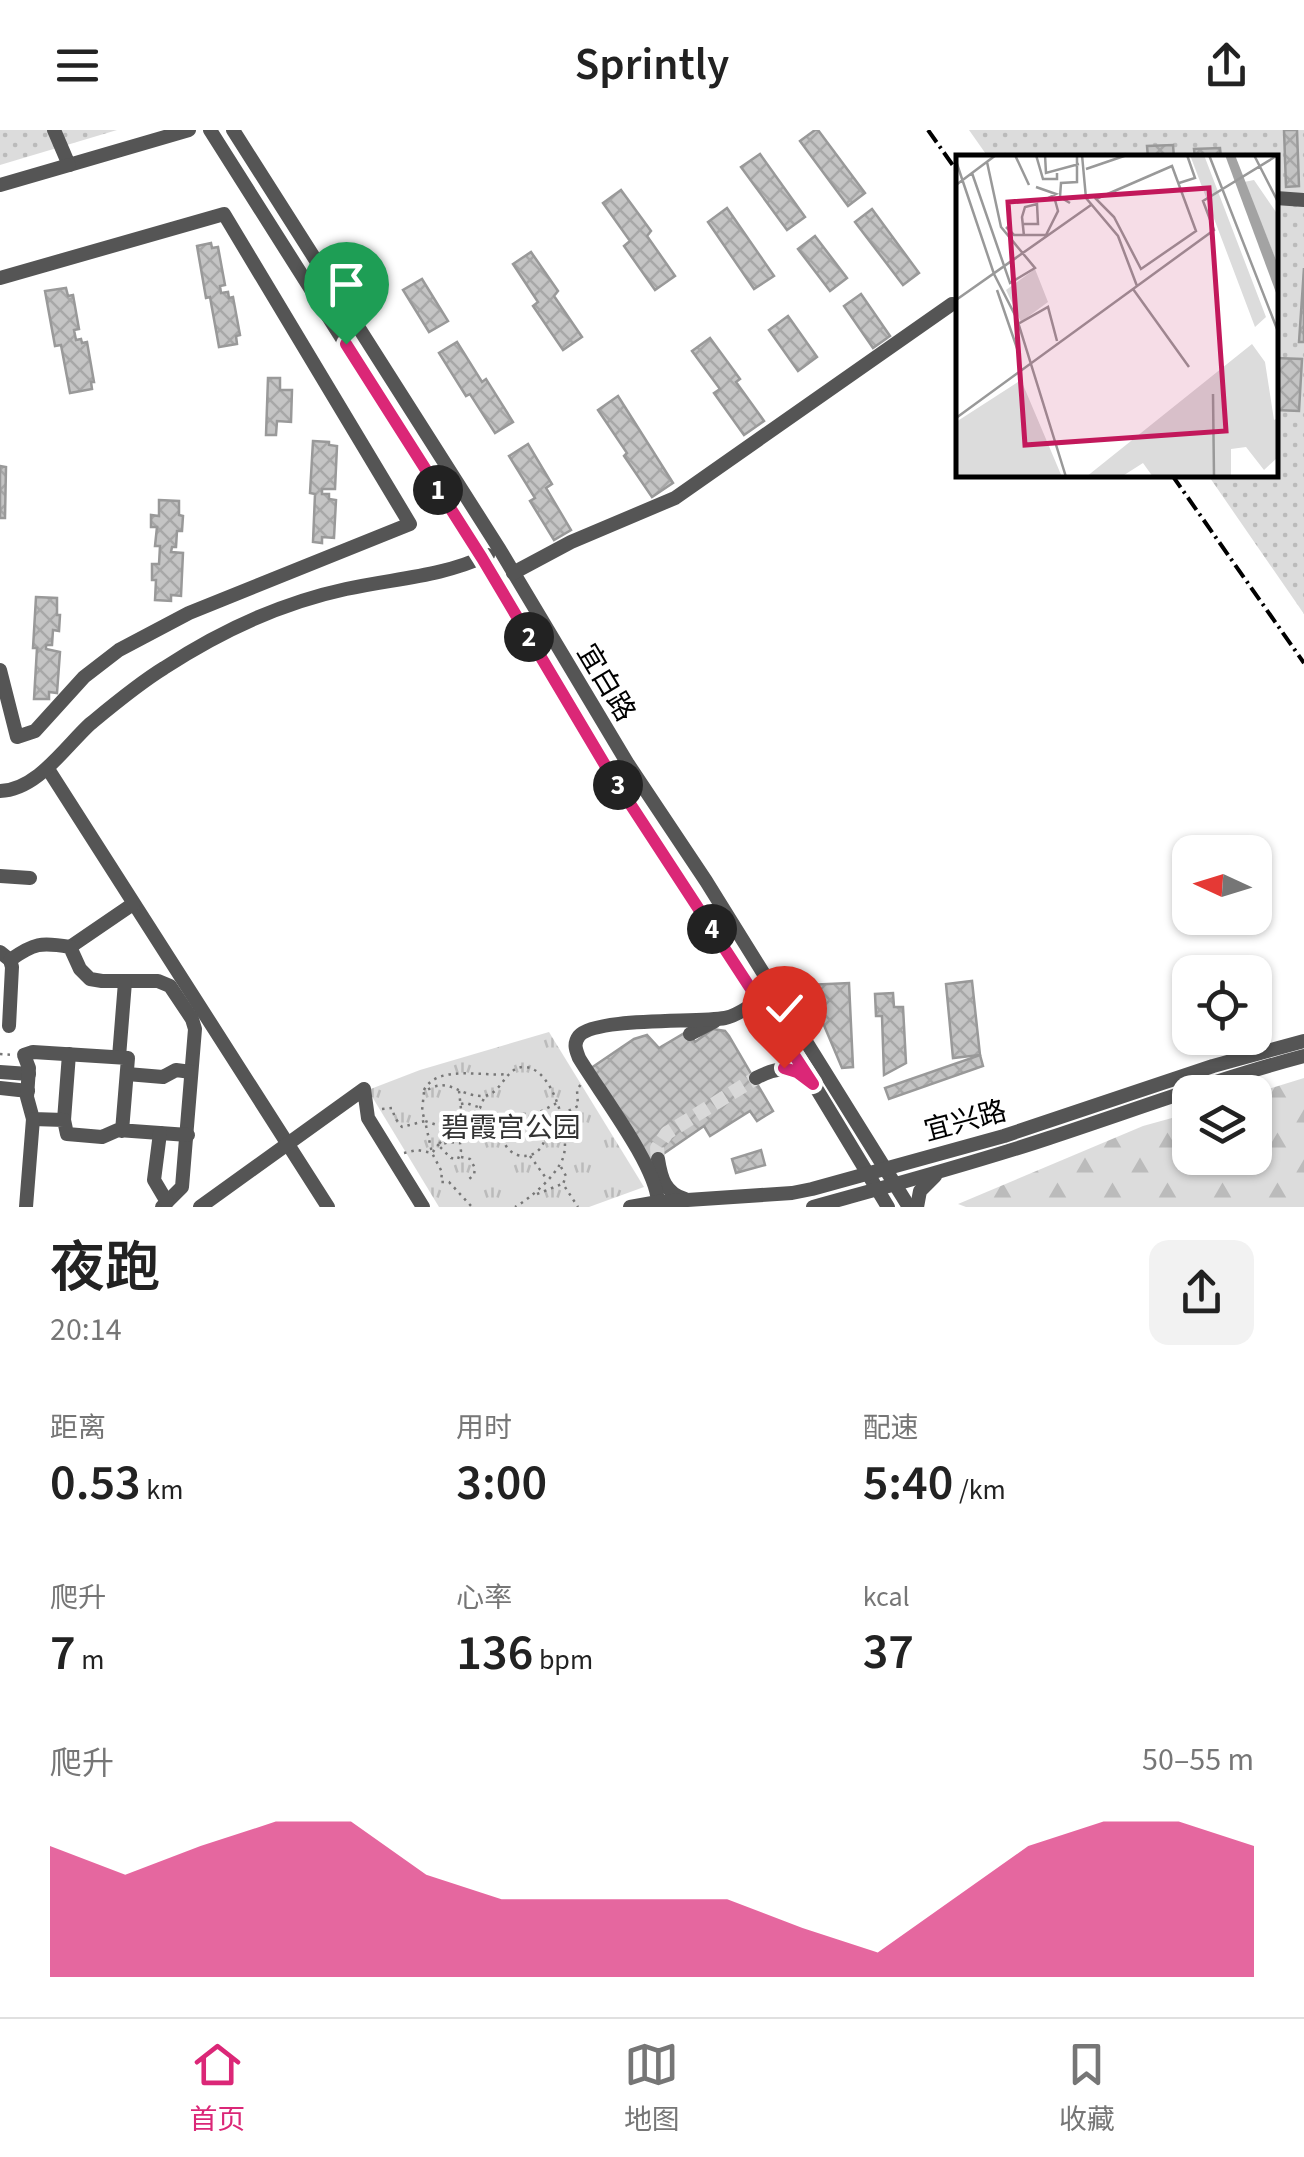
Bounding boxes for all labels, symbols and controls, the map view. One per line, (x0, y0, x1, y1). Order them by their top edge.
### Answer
text: Sprintly (575, 33, 729, 97)
icon: menu (50, 38, 105, 93)
icon: share (1199, 38, 1254, 93)
inset map (956, 155, 1279, 478)
pin (304, 242, 389, 345)
icon: arrive (319, 257, 374, 312)
pin: 1 (413, 465, 463, 515)
text: 1 (431, 470, 445, 510)
pin: 2 (504, 612, 554, 662)
text: 2 (522, 617, 536, 657)
street label: 宜白路 (567, 636, 645, 729)
pin: 3 (593, 760, 643, 810)
text: 3 (611, 765, 625, 805)
north arrow (1172, 835, 1272, 935)
map controls (1172, 835, 1272, 1175)
pin: 4 (687, 904, 737, 954)
text: 4 (705, 909, 719, 949)
button: locate (1172, 955, 1272, 1055)
pin (742, 966, 827, 1069)
icon: check (757, 981, 812, 1036)
button: layers (1172, 1075, 1272, 1175)
street label: 宜兴路 (920, 1091, 1011, 1151)
park label: 碧霞宫公园 (441, 1108, 581, 1148)
text: 夜跑 (50, 1230, 160, 1308)
button: share (1149, 1240, 1254, 1345)
text: 20:14 (50, 1307, 122, 1353)
text: 距离 (50, 1408, 106, 1448)
text: 用时 (456, 1408, 512, 1448)
text: 配速 (863, 1408, 919, 1448)
text: 0.53 (50, 1448, 141, 1519)
text: 3:00 (456, 1448, 547, 1519)
text: 5:40 (863, 1448, 953, 1519)
text: km (141, 1470, 183, 1510)
text: /km (953, 1470, 1006, 1510)
text: kcal (863, 1577, 910, 1617)
text: 爬升 (50, 1578, 106, 1618)
text: 心率 (456, 1578, 512, 1618)
text: 37 (863, 1617, 914, 1688)
text: 7 (50, 1618, 76, 1689)
text: 136 (456, 1618, 533, 1689)
text: m (76, 1640, 104, 1680)
text: bpm (533, 1640, 593, 1680)
text: 50–55 m (1142, 1737, 1254, 1783)
text: 爬升 (50, 1741, 114, 1787)
tab: 首页 (189, 2037, 245, 2140)
tab: 地图 (624, 2037, 680, 2140)
tab: 收藏 (1059, 2037, 1115, 2140)

